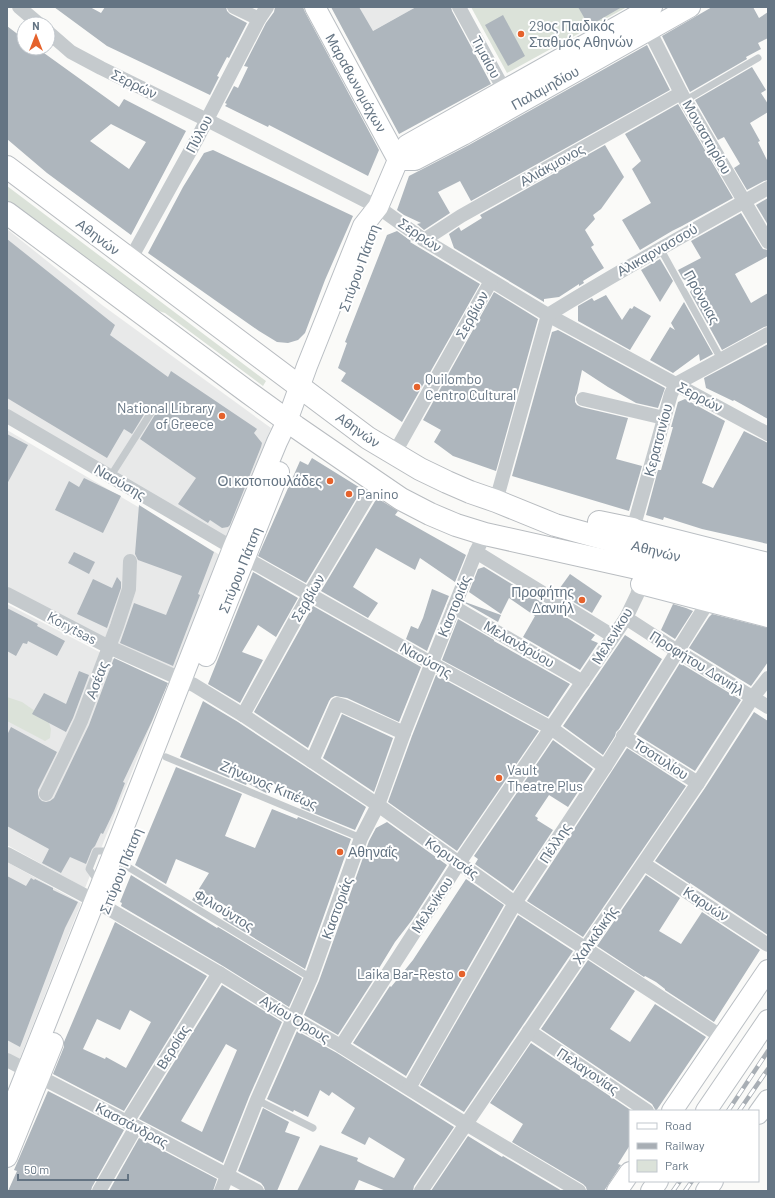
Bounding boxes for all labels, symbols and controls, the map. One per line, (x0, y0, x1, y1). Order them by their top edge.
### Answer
north arrow (16, 16, 56, 56)
place label: 29ος Παιδικός Σταθμός Αθηνών (529, 17, 633, 50)
text: N (32, 19, 40, 32)
marker: 29ος Παιδικός Σταθμός Αθηνών (516, 29, 526, 39)
street label: Μαραθωνομάχων (322, 31, 391, 135)
street label: Τιμαίου (468, 33, 505, 81)
street label: Παλαμηδίου (508, 62, 582, 113)
street label: Σερρών (109, 65, 160, 102)
street label: Μοναστηρίου (679, 97, 736, 177)
street label: Πύλου (182, 112, 215, 155)
street label: Αλιάκμονος (516, 140, 587, 189)
street label: Σερρών (395, 214, 445, 255)
street label: Αθηνών (73, 215, 123, 258)
street label: Αλικαρνασσού (613, 220, 700, 279)
street label: Σπύρου Πάτση (335, 222, 382, 314)
street label: Πρόνοιας (681, 267, 724, 327)
street label: Σερβίων (452, 288, 492, 342)
place label: Quilombo Centro Cultural (425, 370, 516, 403)
street label: Σερρών (675, 378, 726, 416)
marker: Quilombo Centro Cultural (412, 382, 422, 392)
place label: National Library of Greece (117, 399, 215, 432)
street label: Κερατσινίου (640, 402, 675, 478)
street label: Αθηνών (333, 408, 384, 451)
marker: National Library of Greece (217, 411, 227, 421)
street label: Ναούσης (91, 460, 149, 503)
place label: Οι κοτοπουλάδες (218, 472, 322, 489)
marker: Οι κοτοπουλάδες (325, 476, 335, 486)
place label: Panino (357, 485, 399, 502)
marker: Panino (344, 489, 354, 499)
street label: Σπύρου Πάτση (215, 524, 265, 615)
street label: Αθηνών (630, 536, 682, 565)
street label: Σερβίων (287, 571, 328, 624)
street label: Καστοριάς (433, 572, 474, 639)
place label: Προφήτης Δανιήλ (511, 583, 574, 616)
marker: Προφήτης Δανιήλ (577, 595, 587, 605)
street label: Μελενίκου (588, 604, 636, 667)
street label: Korytsas (45, 607, 100, 648)
street label: Μελανδρύου (481, 617, 558, 671)
street label: Προφήτου Δανιήλ (647, 627, 748, 698)
street label: Ναούσης (397, 638, 455, 681)
street label: Ασέας (82, 658, 112, 701)
street label: Τσοτυλίου (631, 735, 692, 783)
street label: Ζήνωνος Κιτιέως (218, 756, 320, 813)
place label: Vault Theatre Plus (507, 761, 583, 794)
marker: Vault Theatre Plus (494, 773, 504, 783)
street label: Πέλλης (535, 819, 574, 866)
street label: Σπύρου Πάτση (96, 825, 146, 916)
street label: Κορυτσάς (422, 833, 483, 882)
place label: Αθηναΐς (348, 843, 398, 860)
marker: Αθηναΐς (335, 847, 345, 857)
street label: Μελενίκου (407, 873, 456, 936)
street label: Καστοριάς (317, 874, 356, 941)
street label: Καρυών (680, 883, 732, 925)
street label: Φιλιούντος (191, 885, 257, 934)
street label: Χαλκιδικής (568, 902, 621, 967)
place label: Laika Bar-Resto (357, 965, 454, 982)
marker: Laika Bar-Resto (457, 969, 467, 979)
street label: Αγίου Όρους (257, 991, 333, 1046)
street label: Βεροίας (152, 1021, 193, 1072)
street label: Πελαγονίας (554, 1044, 623, 1098)
street label: Κασσάνδρας (93, 1098, 172, 1151)
legend (629, 1110, 759, 1182)
text: Road (665, 1118, 692, 1132)
text: Railway (665, 1138, 705, 1152)
scale bar (18, 1156, 128, 1182)
text: Park (665, 1158, 689, 1172)
text: 50 m (24, 1162, 49, 1176)

